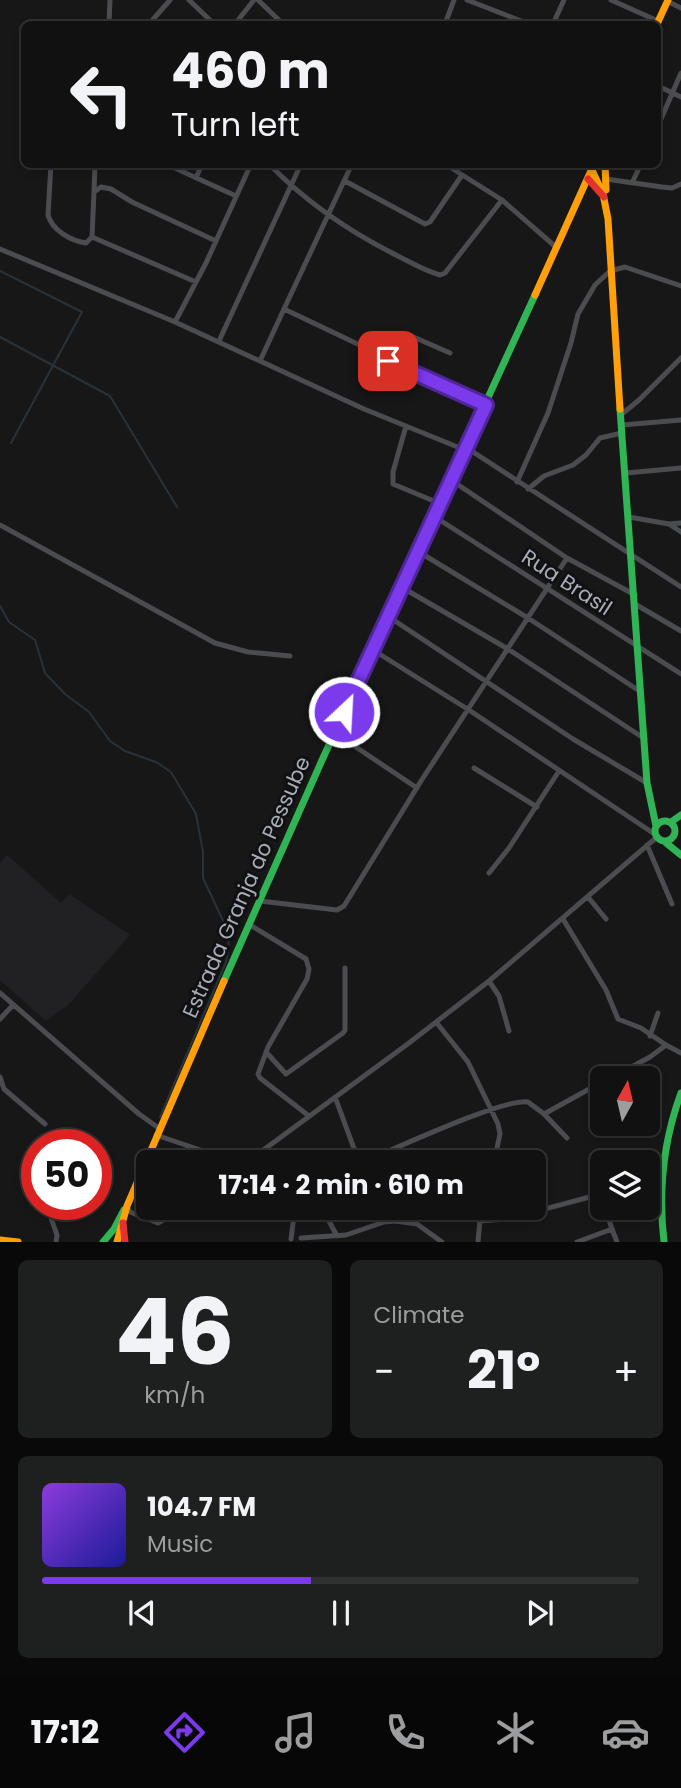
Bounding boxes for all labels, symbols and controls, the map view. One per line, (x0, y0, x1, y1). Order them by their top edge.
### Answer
text: 460 m (171, 37, 330, 105)
icon: left (56, 49, 147, 140)
text: Turn left (171, 102, 300, 147)
pin (358, 331, 418, 391)
icon: arrive (369, 342, 407, 380)
street label: Rua Brasil (516, 542, 618, 622)
position arrow (307, 675, 381, 749)
street label: Estrada Granja do Pessube (175, 752, 317, 1022)
north arrow (590, 1066, 660, 1136)
map controls (590, 1066, 660, 1220)
speed limit sign: 50 (21, 1129, 112, 1220)
button: layers (590, 1150, 660, 1220)
text: 17:14 · 2 min · 610 m (218, 1167, 464, 1203)
text: 46 (115, 1268, 235, 1396)
text: Climate (374, 1299, 464, 1331)
text: 21° (467, 1334, 540, 1407)
text: − (374, 1345, 394, 1398)
text: + (613, 1345, 639, 1398)
text: km/h (144, 1379, 205, 1411)
text: 104.7 FM (147, 1489, 256, 1525)
text: Music (147, 1528, 213, 1560)
icon: previous (123, 1594, 161, 1632)
icon: pause (322, 1594, 360, 1632)
icon: next (521, 1594, 559, 1632)
icon: directions (160, 1708, 209, 1757)
icon: music (271, 1708, 320, 1757)
icon: phone (381, 1708, 430, 1757)
icon: climate (491, 1708, 540, 1757)
icon: car (601, 1708, 650, 1757)
text: 17:12 (31, 1709, 99, 1754)

